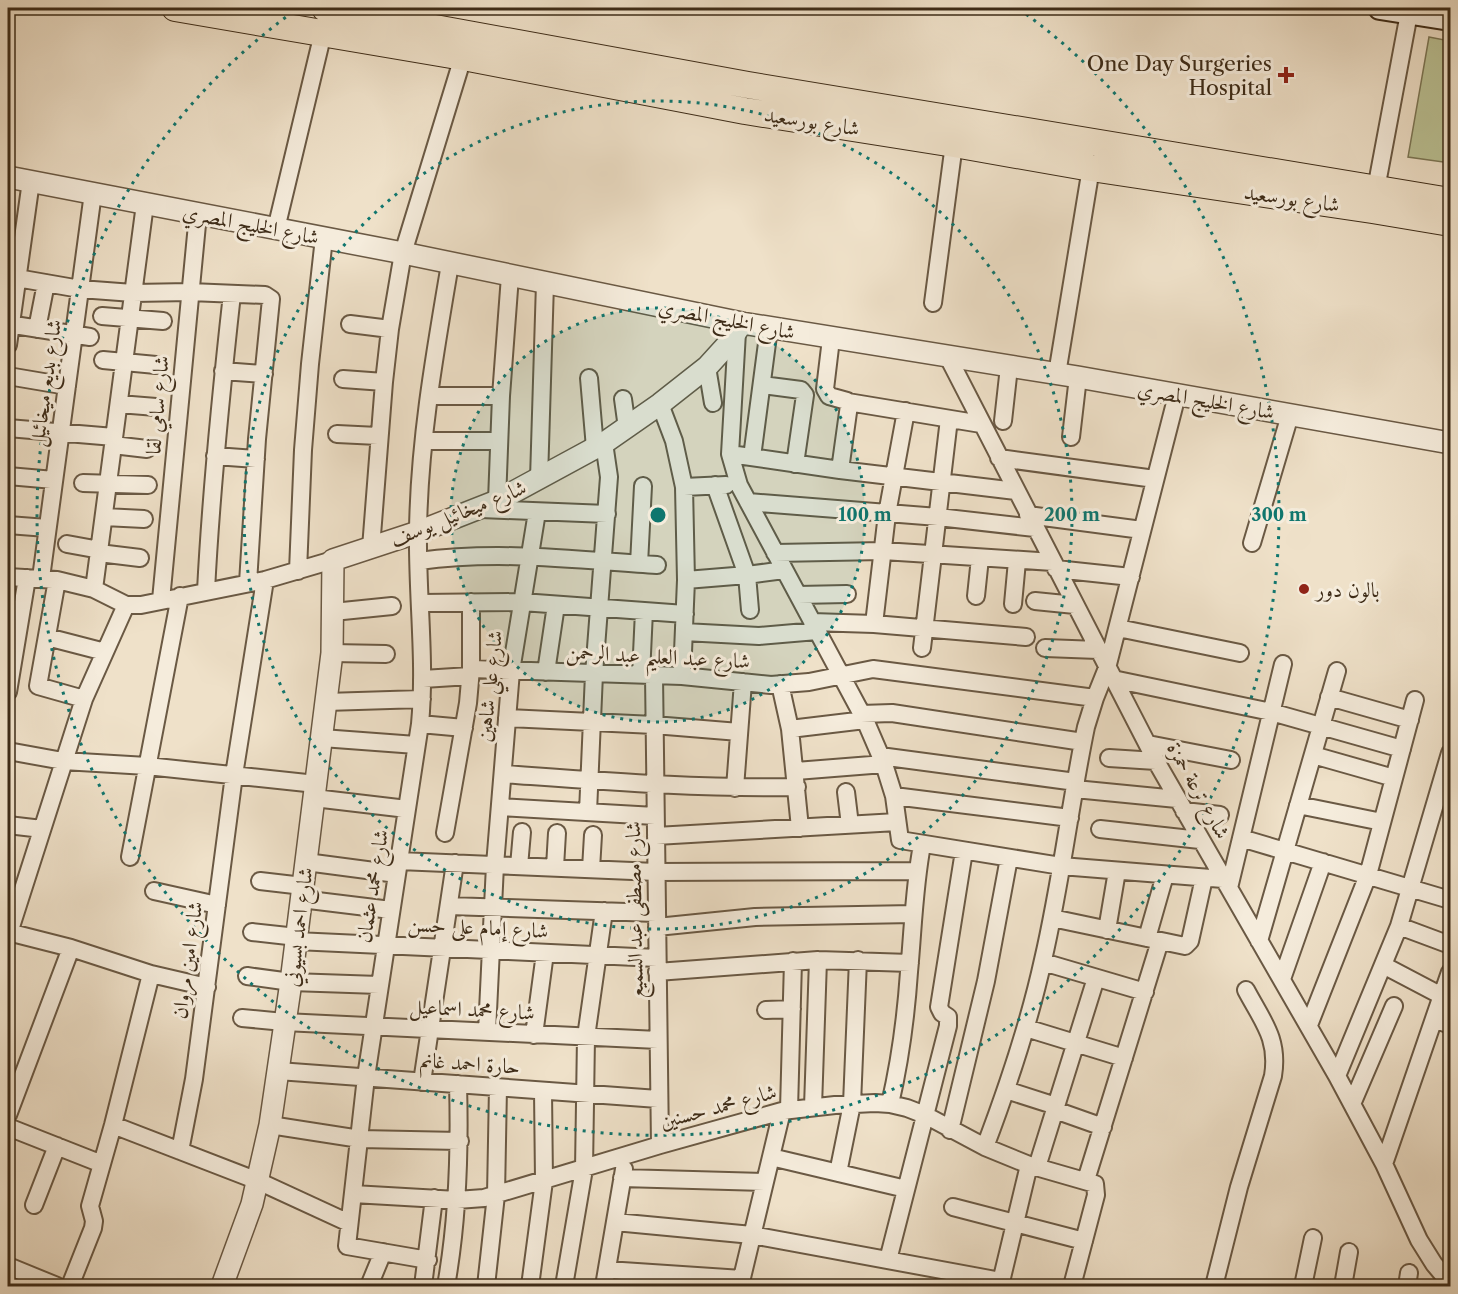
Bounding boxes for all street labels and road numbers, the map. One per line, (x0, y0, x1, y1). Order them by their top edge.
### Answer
street label: شارع بورسعيد (762, 101, 862, 147)
street label: شارع بورسعيد (1242, 179, 1341, 223)
street label: شارع الخليج المصري (179, 199, 321, 256)
street label: شارع الخليج المصري (655, 294, 797, 351)
street label: شارع بديع ميخائيل (24, 318, 73, 449)
street label: شارع سامي لقا (140, 355, 180, 456)
street label: شارع الخليج المصري (1134, 376, 1276, 431)
street label: شارع ميخائيل يوسف (386, 474, 532, 557)
street label: شارع علي شاهين (471, 629, 515, 744)
street label: شارع عبد العليم عبد الرحمن (565, 639, 751, 682)
street label: شارع ترعة حمزة (1157, 737, 1236, 846)
street label: شارع مصطفى عبد السميع (620, 821, 655, 999)
street label: شارع محمد عثمان (351, 827, 399, 945)
street label: شارع احمد بسيوني (278, 866, 324, 989)
street label: شارع امين مروان (166, 900, 214, 1021)
street label: شارع إمام على حسن (407, 911, 549, 949)
street label: شارع محمد اسماعيل (408, 993, 535, 1031)
street label: حارة احمد غانم (419, 1047, 521, 1085)
street label: شارع محمد حسنين (657, 1078, 781, 1139)

